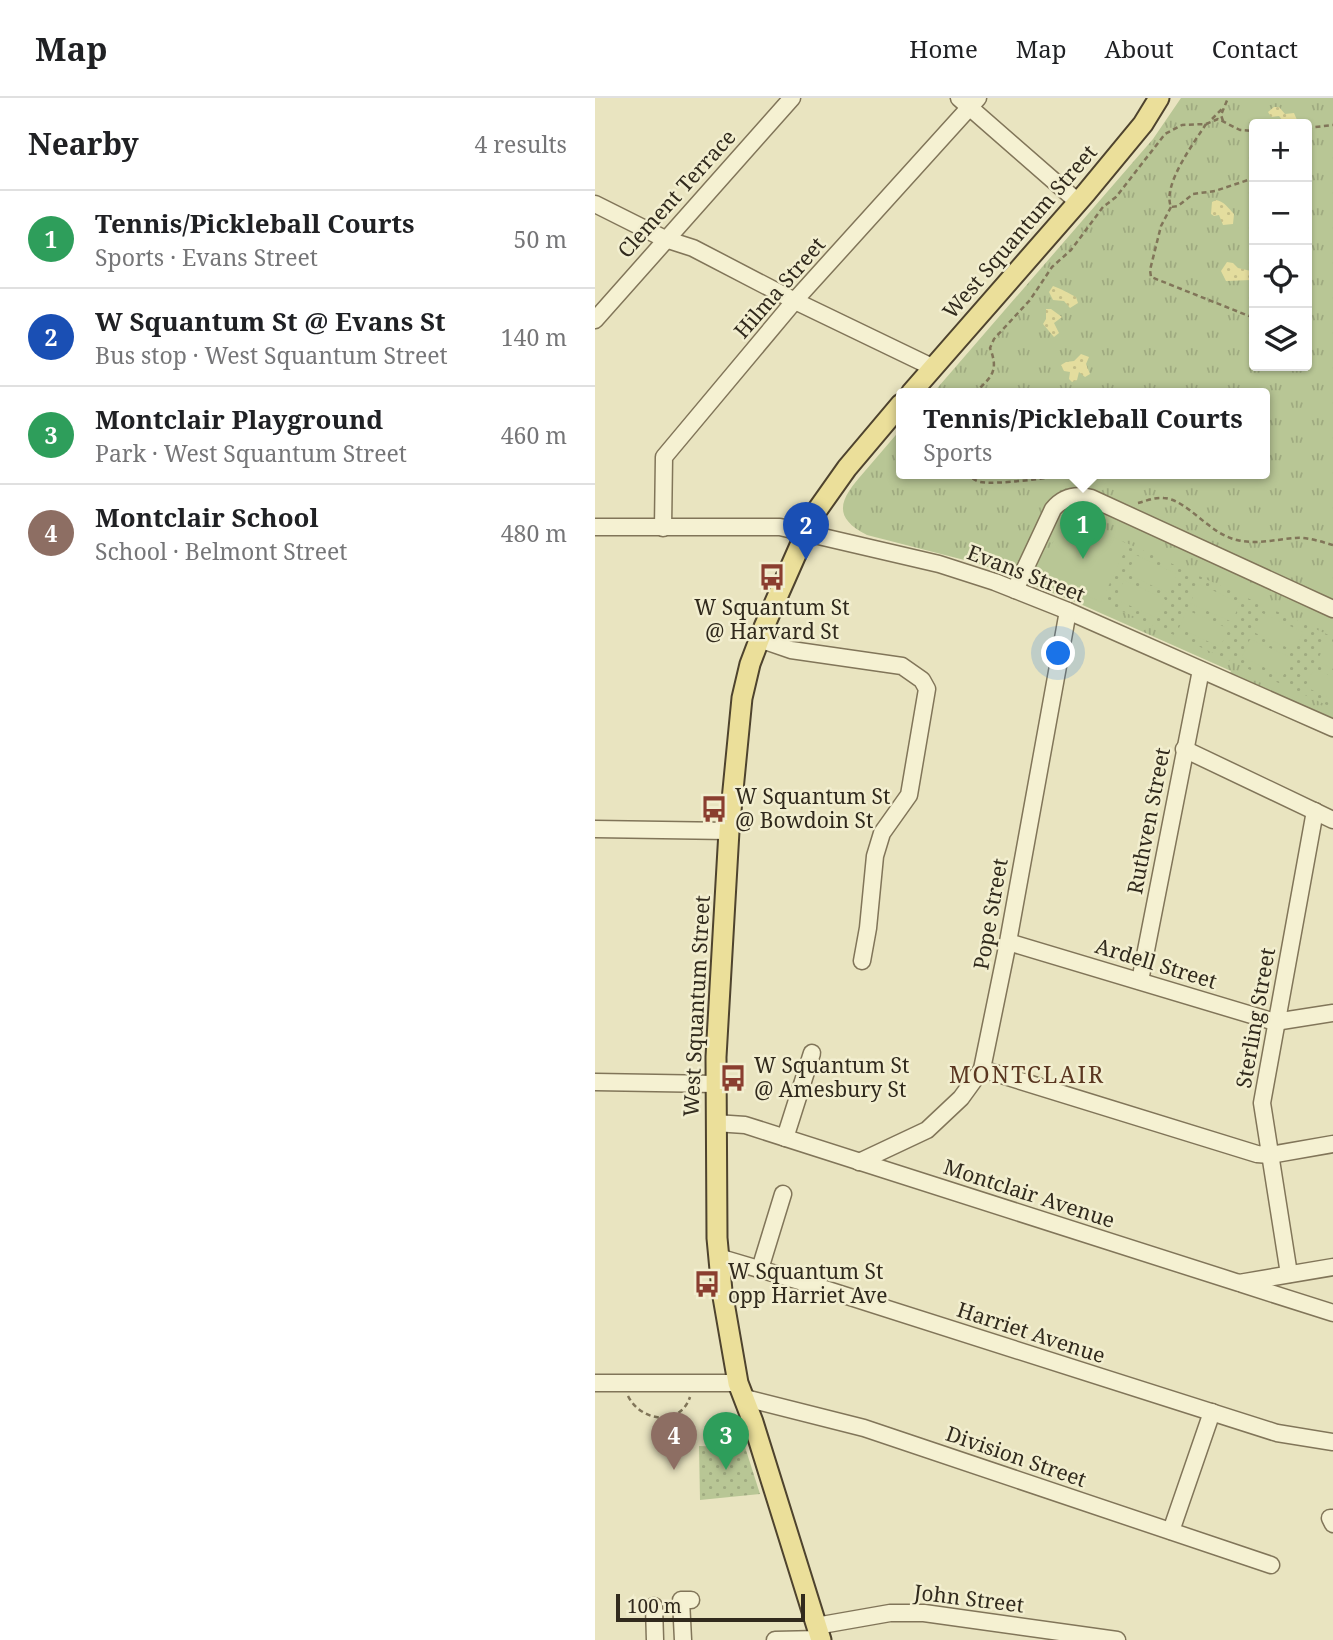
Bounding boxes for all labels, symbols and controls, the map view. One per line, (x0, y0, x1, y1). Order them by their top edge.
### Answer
text: Map (35, 26, 108, 71)
text: Home (909, 32, 978, 65)
text: Map (1016, 32, 1067, 65)
text: About (1105, 32, 1174, 65)
text: Contact (1212, 32, 1298, 65)
map controls (1249, 119, 1312, 371)
button: + (1249, 119, 1312, 182)
text: Nearby (28, 123, 139, 164)
street label: Clement Terrace (611, 123, 742, 264)
text: 4 results (474, 128, 567, 160)
street label: West Squantum Street (936, 138, 1103, 324)
button: − (1249, 182, 1312, 245)
text: Tennis/Pickleball Courts (95, 205, 415, 241)
text: 1 (45, 223, 58, 255)
text: 50 m (514, 223, 567, 255)
street label: Hilma Street (727, 231, 831, 344)
text: Sports · Evans Street (95, 241, 318, 273)
button: locate (1249, 245, 1312, 308)
text: W Squantum St @ Evans St (95, 303, 446, 339)
button: layers (1249, 308, 1312, 371)
text: 2 (45, 321, 58, 353)
text: 140 m (501, 321, 567, 353)
text: Bus stop · West Squantum Street (95, 339, 448, 371)
popup (896, 388, 1270, 479)
text: Tennis/Pickleball Courts (923, 400, 1243, 436)
text: Montclair Playground (95, 401, 383, 437)
text: 3 (45, 419, 58, 451)
text: 460 m (501, 419, 567, 451)
text: Sports (923, 436, 992, 468)
text: Park · West Squantum Street (95, 437, 407, 469)
text: Montclair School (95, 499, 319, 535)
pin: 1 (1060, 501, 1106, 559)
pin: 2 (783, 502, 829, 560)
text: 4 (45, 517, 58, 549)
text: 480 m (501, 517, 567, 549)
text: School · Belmont Street (95, 535, 347, 567)
street label: Evans Street (963, 538, 1089, 608)
bus stop icon: W Squantum St @ Harvard St (757, 562, 787, 592)
place label: W Squantum St @ Harvard St (694, 593, 850, 645)
your location (1041, 636, 1075, 670)
street label: Ruthven Street (1120, 745, 1176, 897)
place label: W Squantum St @ Bowdoin St (735, 782, 890, 834)
bus stop icon: W Squantum St @ Bowdoin St (699, 794, 729, 824)
street label: Pope Street (966, 856, 1014, 972)
street label: West Squantum Street (676, 894, 716, 1117)
street label: Ardell Street (1092, 931, 1221, 995)
street label: Sterling Street (1229, 945, 1281, 1090)
place label: W Squantum St @ Amesbury St (754, 1051, 909, 1103)
district label: MONTCLAIR (949, 1058, 1105, 1090)
bus stop icon: W Squantum St @ Amesbury St (718, 1063, 748, 1093)
street label: Montclair Avenue (940, 1152, 1119, 1234)
place label: W Squantum St opp Harriet Ave (728, 1257, 887, 1309)
bus stop icon: W Squantum St opp Harriet Ave (692, 1269, 722, 1299)
street label: Harriet Avenue (954, 1295, 1109, 1369)
pin: 4 (651, 1412, 697, 1470)
pin: 3 (703, 1412, 749, 1470)
street label: Division Street (942, 1419, 1090, 1493)
street label: John Street (912, 1577, 1026, 1619)
scale bar (616, 1591, 805, 1623)
text: 100 m (627, 1593, 682, 1619)

